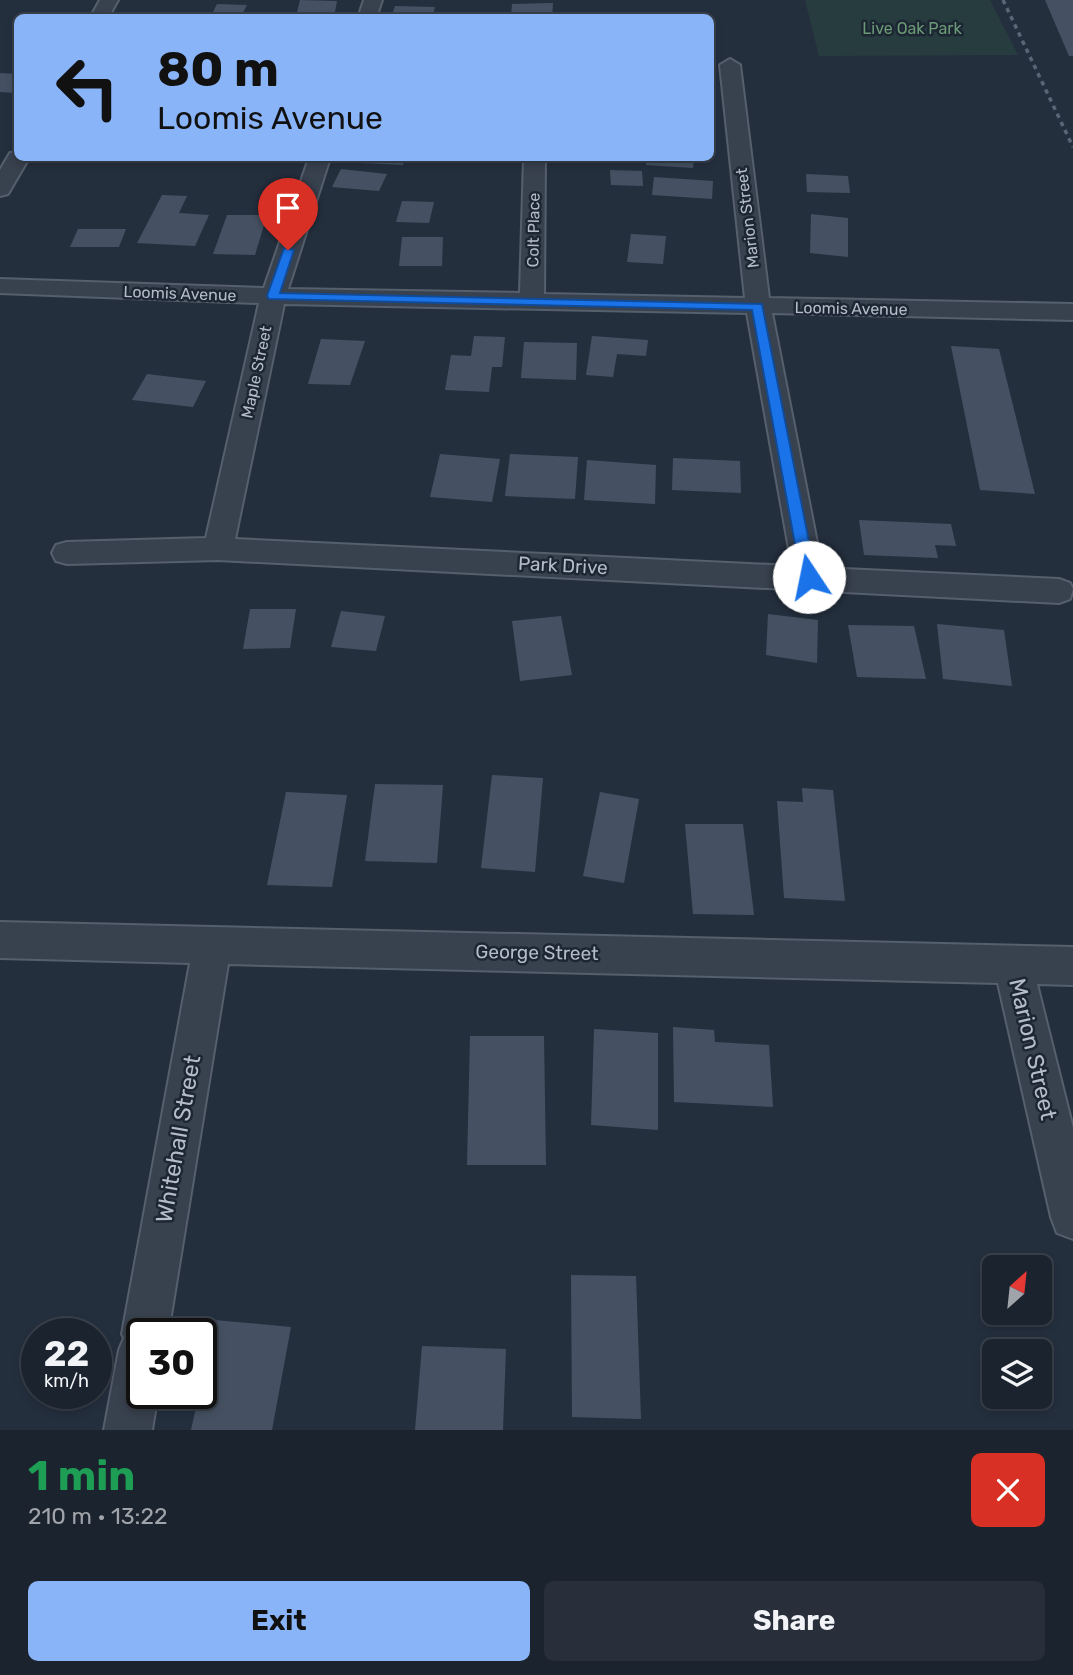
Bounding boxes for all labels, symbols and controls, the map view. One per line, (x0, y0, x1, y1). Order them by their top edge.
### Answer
park label: Live Oak Park (862, 19, 962, 38)
text: 80 m (157, 40, 279, 98)
icon: left (42, 42, 133, 133)
text: Loomis Avenue (157, 99, 383, 137)
street label: Marion Street (732, 167, 763, 269)
pin (258, 178, 318, 250)
icon: arrive (269, 189, 307, 227)
street label: Colt Place (523, 192, 544, 268)
street label: Loomis Avenue (123, 282, 237, 305)
street label: Loomis Avenue (794, 298, 908, 319)
street label: Maple Street (237, 324, 276, 420)
position arrow (772, 540, 846, 614)
street label: Park Drive (518, 552, 608, 579)
street label: George Street (475, 940, 599, 965)
street label: Marion Street (1003, 975, 1063, 1123)
street label: Whitehall Street (149, 1053, 207, 1225)
north arrow (982, 1255, 1052, 1325)
map controls (982, 1255, 1052, 1409)
speed limit sign: 30 (126, 1318, 217, 1409)
text: 22 (44, 1333, 89, 1375)
button: layers (982, 1339, 1052, 1409)
text: km/h (44, 1370, 89, 1392)
text: 1 min (28, 1451, 135, 1501)
button: close (971, 1453, 1045, 1527)
text: 210 m · 13:22 (28, 1502, 167, 1530)
button: Exit (28, 1581, 530, 1661)
button: Share (544, 1581, 1045, 1661)

